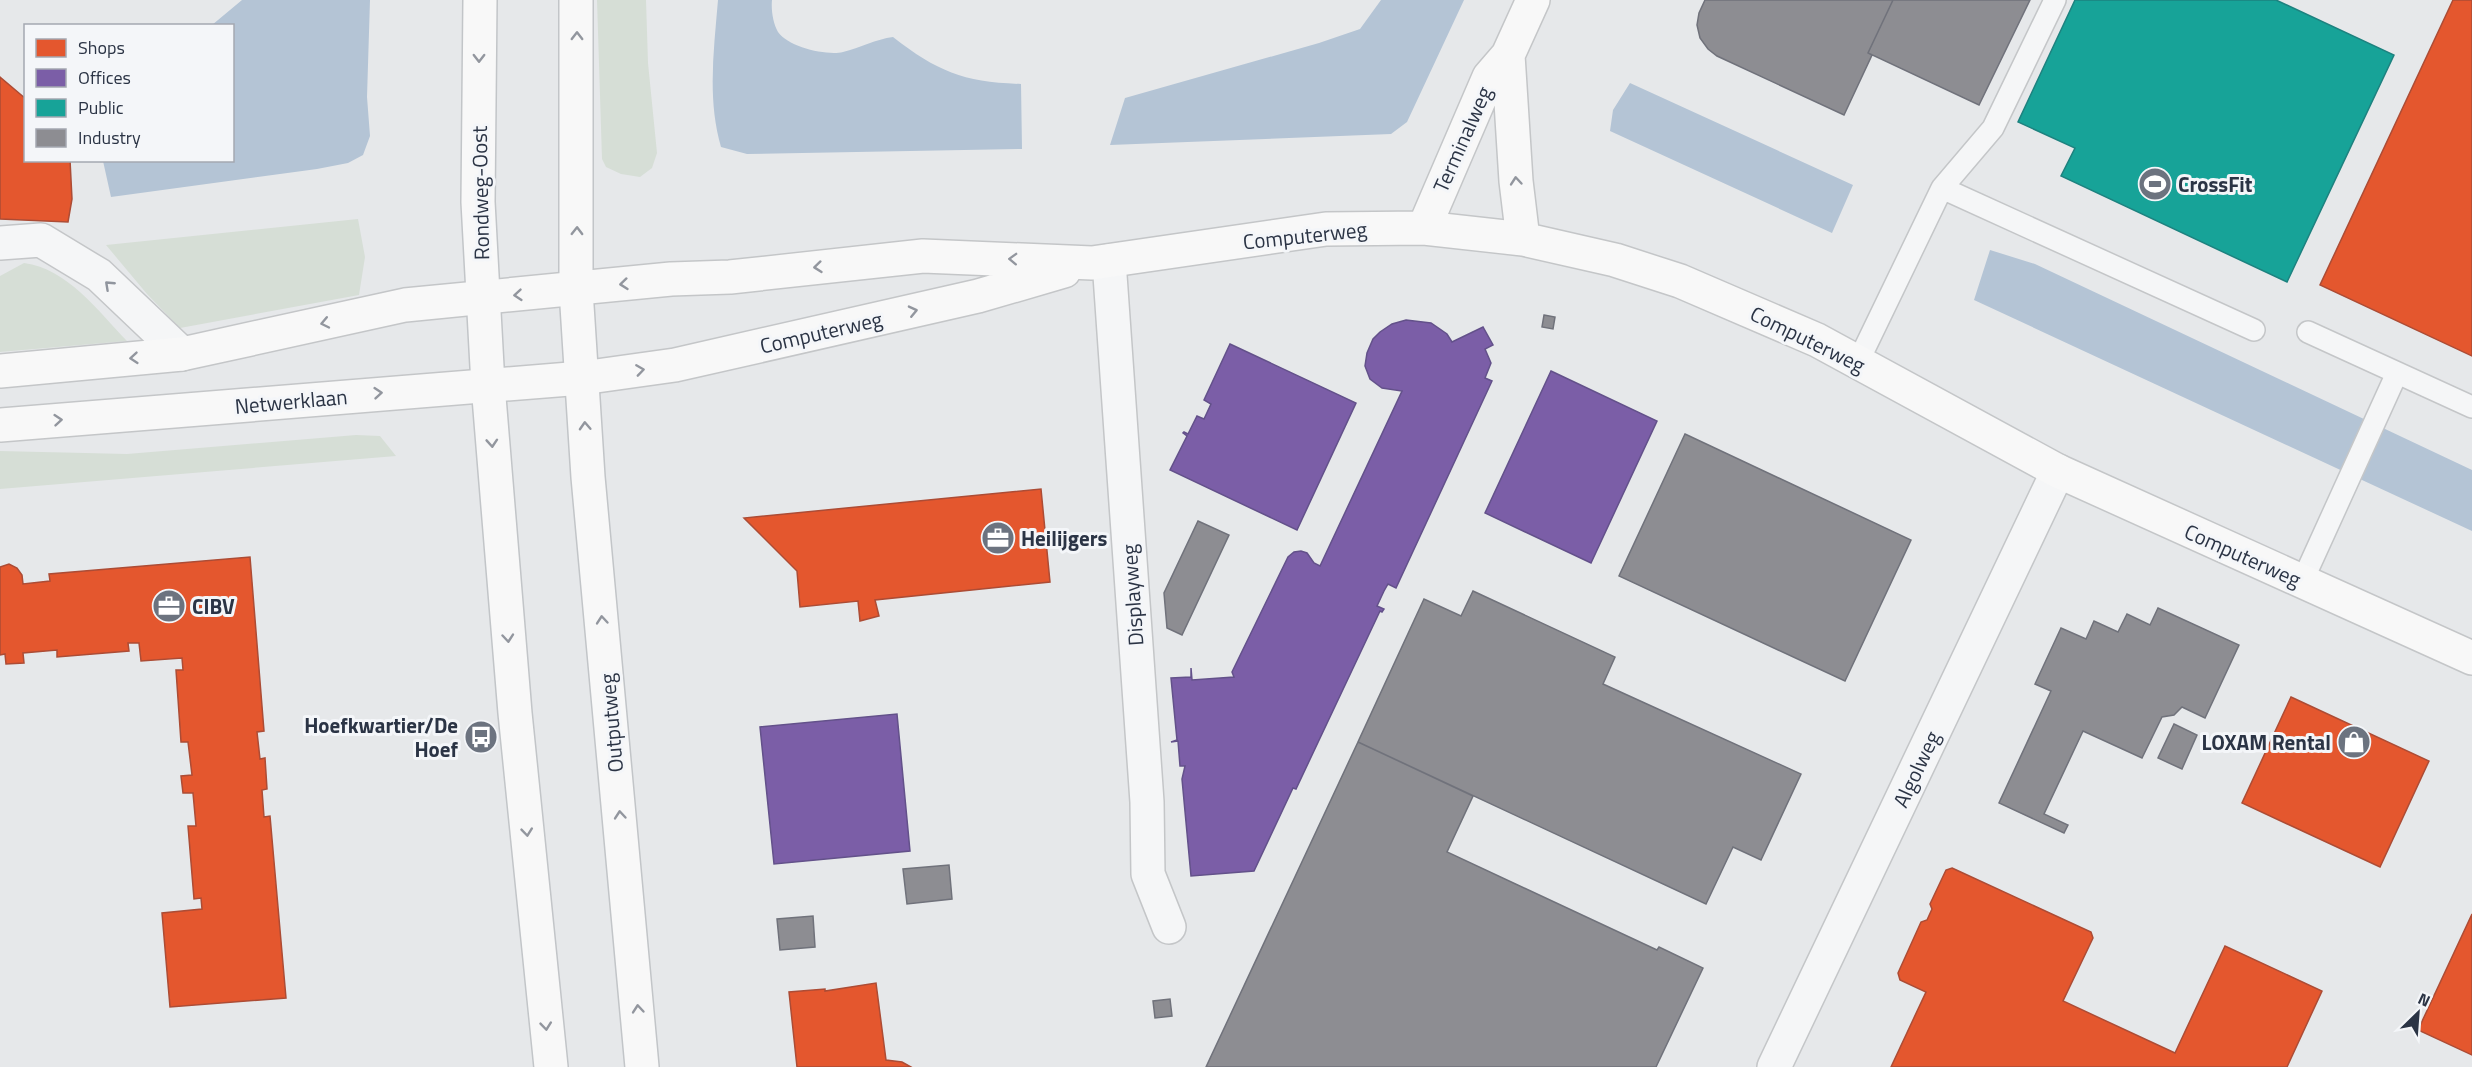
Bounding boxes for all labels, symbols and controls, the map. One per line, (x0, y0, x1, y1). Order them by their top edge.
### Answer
legend (24, 24, 234, 162)
one-way arrow (571, 32, 583, 41)
text: Shops (78, 34, 125, 61)
one-way arrow (473, 54, 485, 63)
text: Offices (78, 64, 131, 91)
street label: Terminalweg (1424, 81, 1500, 197)
text: Public (78, 94, 124, 121)
text: Industry (78, 124, 141, 151)
street label: Rondweg-Oost (463, 125, 497, 261)
sports icon: CrossFit (2137, 166, 2173, 202)
place label: CrossFit (2178, 168, 2253, 200)
one-way arrow (1510, 176, 1523, 185)
street label: Computerweg (1241, 213, 1369, 257)
one-way arrow (571, 227, 583, 236)
one-way arrow (1008, 253, 1017, 266)
one-way arrow (814, 260, 823, 273)
one-way arrow (620, 277, 629, 290)
one-way arrow (105, 281, 116, 292)
one-way arrow (513, 288, 523, 301)
street label: Computerweg (1745, 297, 1871, 381)
street label: Computerweg (757, 302, 886, 362)
one-way arrow (908, 305, 918, 318)
one-way arrow (321, 315, 331, 328)
one-way arrow (129, 351, 138, 364)
one-way arrow (636, 365, 645, 377)
street label: Netwerklaan (233, 380, 349, 422)
one-way arrow (374, 387, 383, 400)
one-way arrow (54, 414, 63, 427)
one-way arrow (579, 422, 592, 431)
one-way arrow (485, 439, 498, 448)
street label: Computerweg (2180, 515, 2307, 595)
office icon: Heilijgers (980, 520, 1016, 556)
place label: Heilijgers (1021, 522, 1107, 554)
street label: Displayweg (1112, 543, 1152, 647)
office icon: CIBV (151, 588, 187, 624)
place label: CIBV (192, 590, 235, 622)
one-way arrow (596, 616, 609, 625)
one-way arrow (501, 633, 514, 642)
street label: Outputweg (591, 672, 631, 774)
place label: Hoefkwartier/De Hoef (304, 709, 458, 765)
bus stop icon: Hoefkwartier/De Hoef (463, 719, 499, 755)
shop icon: LOXAM Rental (2336, 724, 2372, 760)
street label: Algolweg (1884, 725, 1948, 813)
place label: LOXAM Rental (2201, 726, 2331, 758)
one-way arrow (614, 810, 627, 819)
one-way arrow (520, 827, 533, 836)
north arrow (2388, 983, 2448, 1043)
text: N (2414, 986, 2434, 1013)
one-way arrow (632, 1004, 645, 1013)
one-way arrow (539, 1021, 552, 1030)

